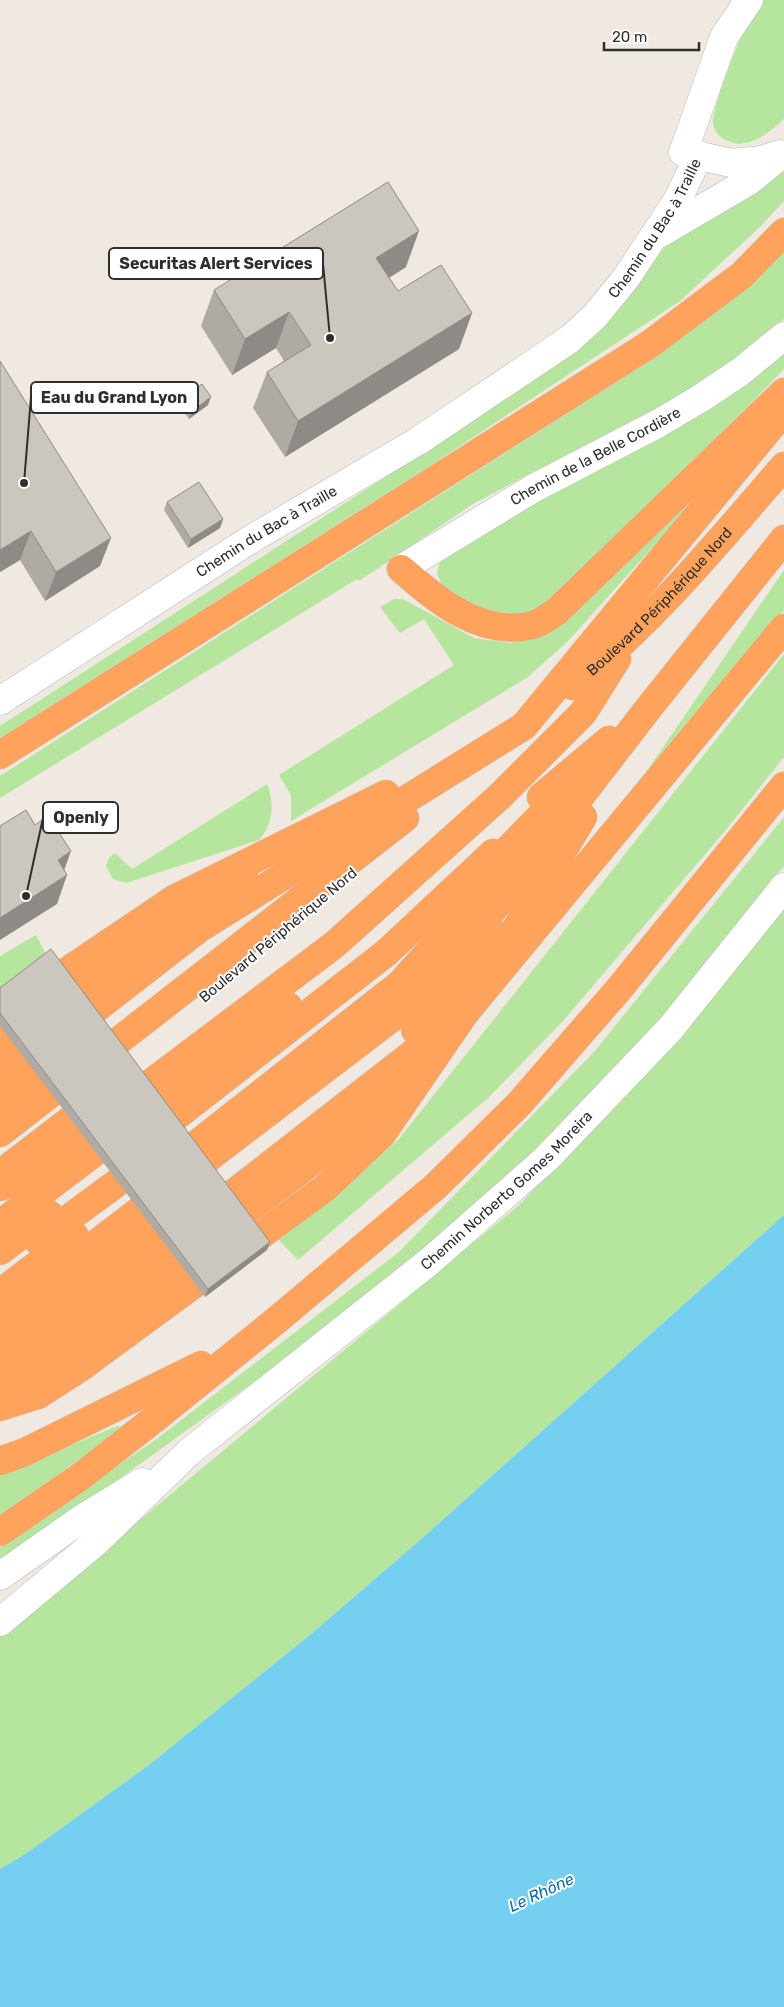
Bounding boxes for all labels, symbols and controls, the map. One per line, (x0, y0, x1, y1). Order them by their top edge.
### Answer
scale bar (604, 20, 699, 52)
text: 20 m (612, 28, 647, 46)
street label: Chemin du Bac à Traille (604, 156, 705, 302)
callout: Securitas Alert Services (109, 248, 323, 279)
text: Securitas Alert Services (119, 254, 313, 273)
callout: Eau du Grand Lyon (31, 382, 198, 413)
text: Eau du Grand Lyon (41, 388, 187, 407)
street label: Chemin de la Belle Cordière (507, 403, 684, 509)
street label: Chemin du Bac à Traille (193, 482, 340, 581)
street label: Boulevard Périphérique Nord (583, 524, 736, 680)
callout: Openly (43, 802, 118, 833)
text: Openly (53, 808, 109, 827)
street label: Boulevard Périphérique Nord (195, 864, 361, 1006)
street label: Chemin Norberto Gomes Moreira (417, 1107, 596, 1274)
water label: Le Rhône (506, 1869, 577, 1916)

